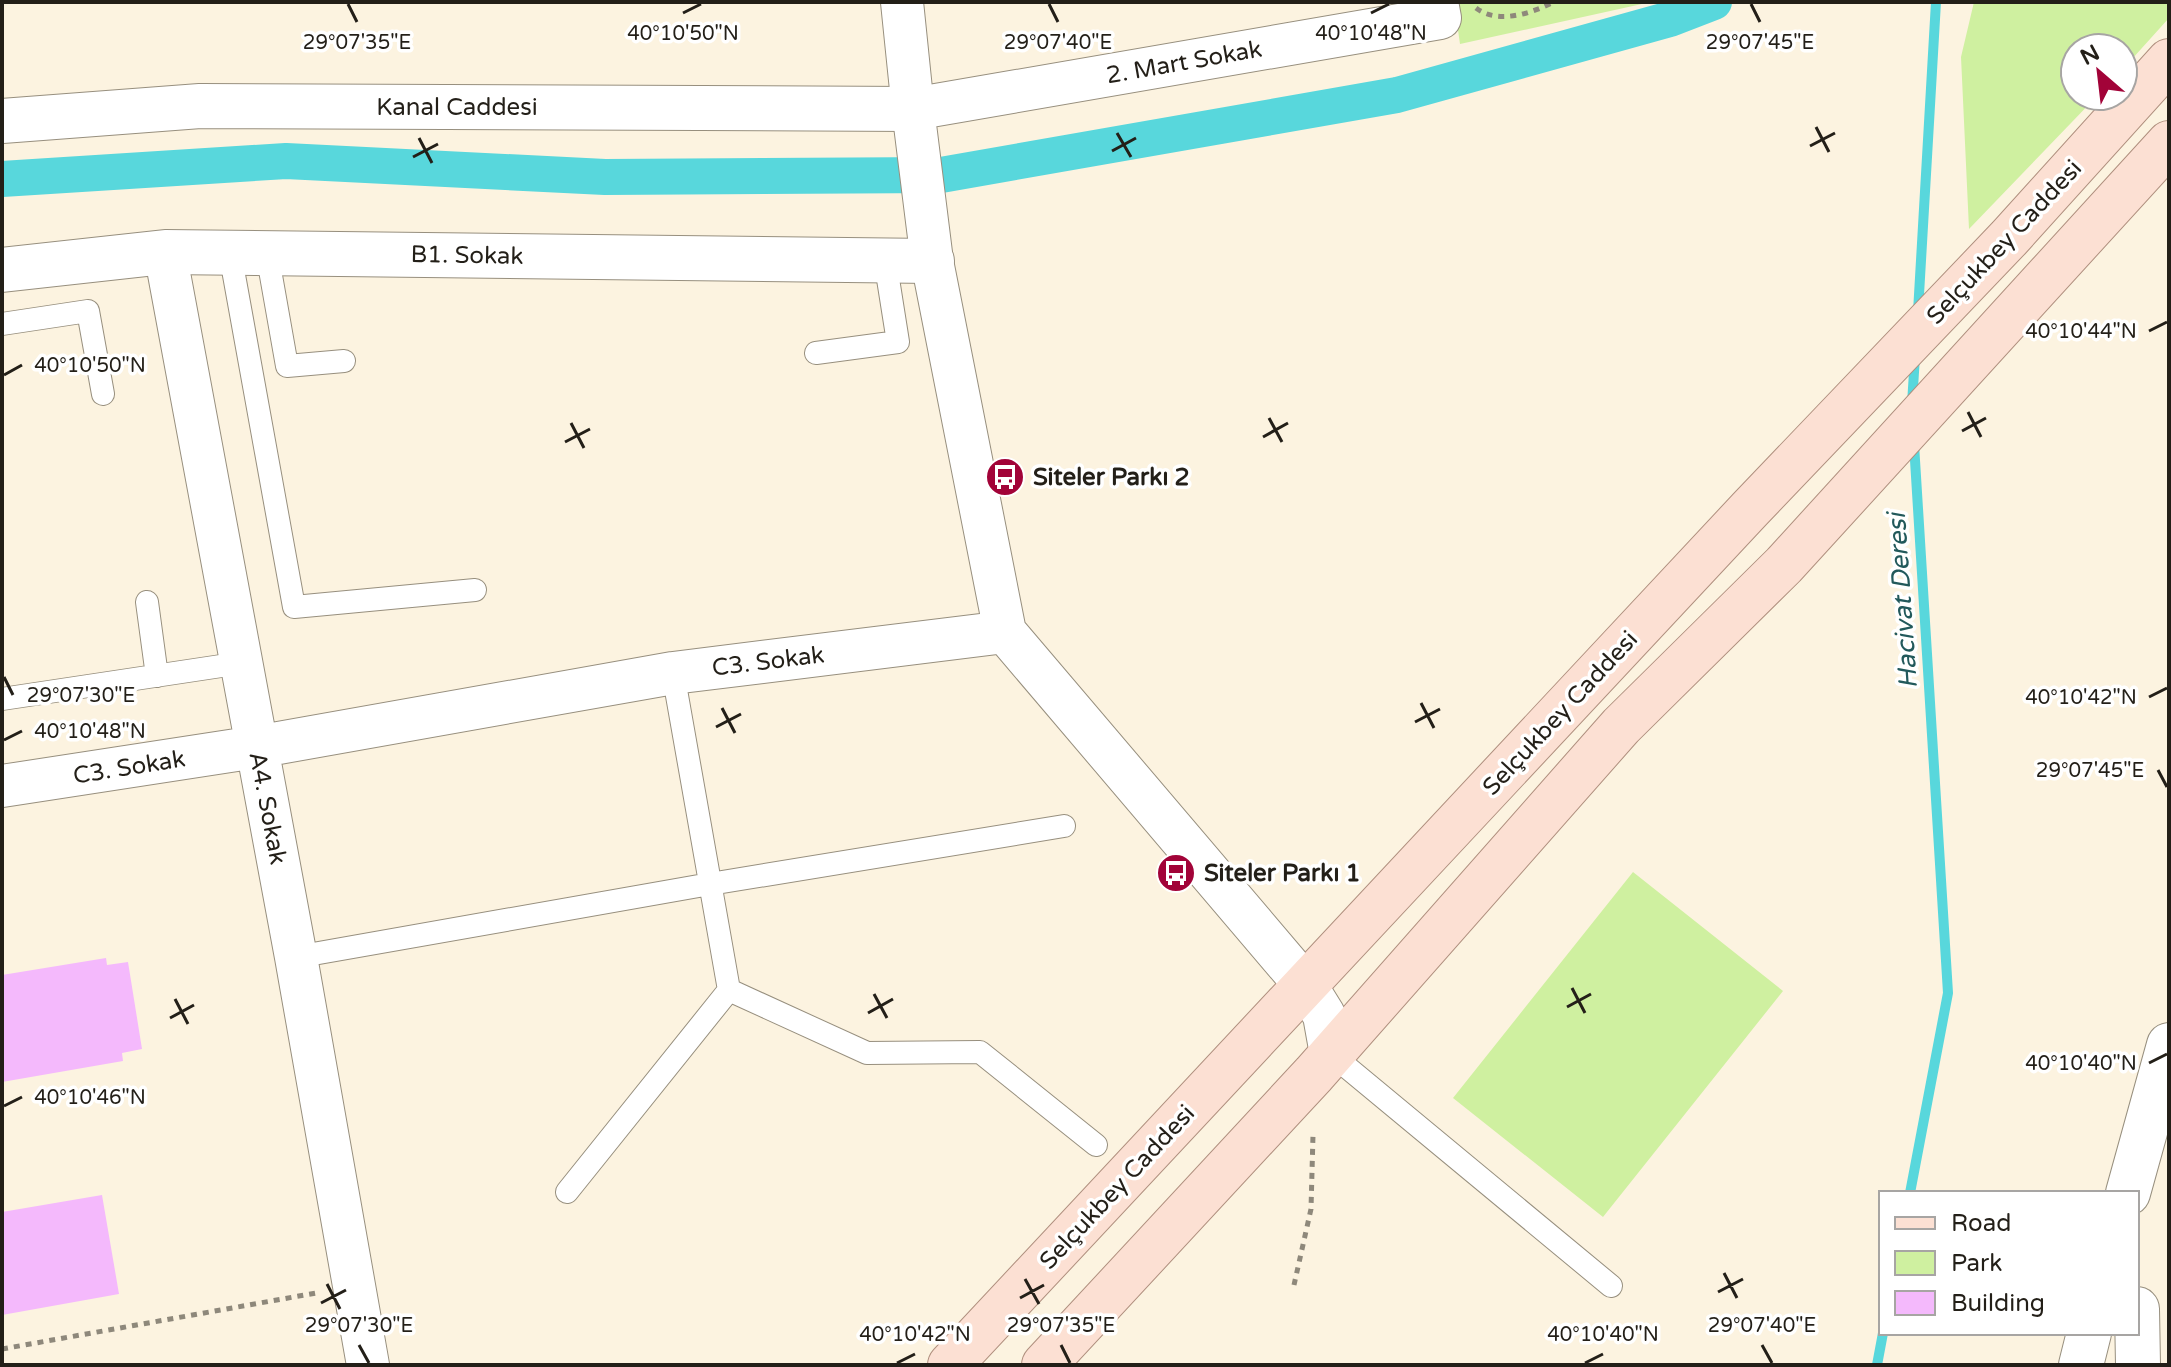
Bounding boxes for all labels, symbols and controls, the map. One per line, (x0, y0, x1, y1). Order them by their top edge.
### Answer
text: 40°10'50"N (627, 22, 739, 46)
text: 40°10'48"N (1315, 22, 1427, 46)
text: 29°07'35"E (303, 31, 411, 55)
text: 29°07'40"E (1004, 31, 1112, 55)
text: 29°07'45"E (1706, 31, 1814, 55)
north arrow (2059, 32, 2139, 112)
street label: 2. Mart Sokak (1104, 35, 1264, 90)
text: N (2076, 40, 2104, 71)
street label: Kanal Caddesi (376, 93, 538, 122)
street label: Selçukbey Caddesi (1921, 154, 2088, 331)
street label: B1. Sokak (410, 240, 524, 271)
text: 40°10'44"N (2025, 320, 2137, 344)
text: 40°10'50"N (34, 354, 146, 378)
bus stop icon: Siteler Parkı 2 (984, 456, 1026, 498)
place label: Siteler Parkı 2 (1033, 463, 1190, 492)
water label: Hacivat Deresi (1881, 508, 1924, 690)
street label: Selçukbey Caddesi (1477, 625, 1644, 802)
street label: C3. Sokak (710, 640, 826, 683)
text: 29°07'30"E (27, 684, 135, 708)
text: 40°10'42"N (2025, 686, 2137, 710)
text: 40°10'48"N (34, 720, 146, 744)
street label: C3. Sokak (71, 744, 187, 791)
street label: A4. Sokak (242, 749, 293, 867)
text: 29°07'45"E (2036, 759, 2144, 783)
bus stop icon: Siteler Parkı 1 (1155, 852, 1197, 894)
place label: Siteler Parkı 1 (1204, 859, 1361, 888)
text: 40°10'40"N (2025, 1052, 2137, 1076)
text: 40°10'46"N (34, 1086, 146, 1110)
street label: Selçukbey Caddesi (1034, 1099, 1201, 1276)
legend (1879, 1191, 2139, 1335)
text: Road (1951, 1209, 2011, 1238)
text: Park (1951, 1249, 2002, 1278)
text: Building (1951, 1289, 2045, 1318)
text: 29°07'30"E (305, 1314, 413, 1338)
text: 29°07'35"E (1007, 1314, 1115, 1338)
text: 29°07'40"E (1708, 1314, 1816, 1338)
text: 40°10'42"N (859, 1323, 971, 1347)
text: 40°10'40"N (1547, 1323, 1659, 1347)

